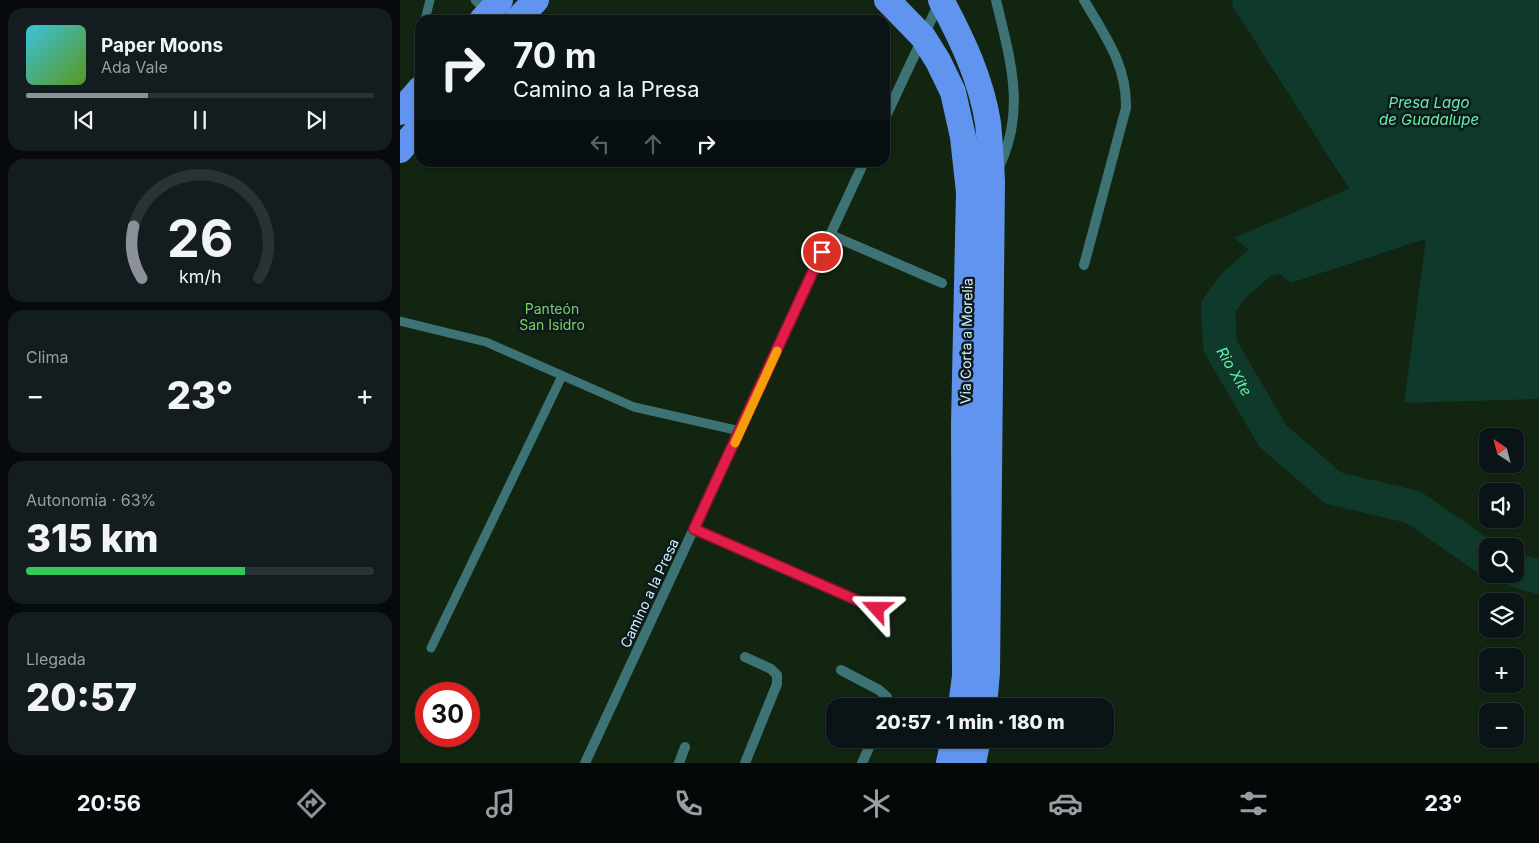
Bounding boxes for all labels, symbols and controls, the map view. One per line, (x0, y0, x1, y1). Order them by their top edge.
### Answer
text: Paper Moons (101, 34, 223, 57)
text: 70 m (513, 34, 597, 76)
icon: right (430, 35, 495, 100)
text: Ada Vale (101, 57, 168, 77)
text: Camino a la Presa (513, 76, 700, 102)
water label: Presa Lago de Guadalupe (1379, 93, 1479, 129)
icon: previous (70, 106, 98, 134)
icon: pause (186, 106, 214, 134)
icon: next (302, 106, 330, 134)
icon: left (586, 130, 614, 158)
icon: ahead (639, 130, 667, 158)
icon: right (692, 130, 720, 158)
text: 26 (167, 207, 233, 270)
pin (801, 231, 843, 273)
icon: arrive (808, 238, 836, 266)
text: km/h (179, 266, 221, 287)
street label: Via Corta a Morelia (956, 278, 976, 404)
park label: Panteón San Isidro (519, 300, 585, 333)
water label: Rio Xite (1213, 343, 1257, 399)
text: Clima (26, 347, 68, 367)
text: 23° (167, 372, 233, 418)
text: − (26, 378, 45, 412)
text: + (355, 378, 374, 412)
north arrow (1479, 428, 1524, 472)
map controls (1479, 428, 1524, 748)
button: sound (1479, 483, 1524, 528)
text: Autonomía · 63% (26, 490, 156, 510)
text: 315 km (26, 515, 159, 561)
street label: Camino a la Presa (616, 536, 682, 650)
button: search (1479, 538, 1524, 583)
position arrow (850, 582, 902, 634)
button: layers (1479, 593, 1524, 638)
button: + (1479, 648, 1524, 693)
text: Llegada (26, 649, 86, 669)
text: 20:57 (26, 674, 137, 720)
speed limit sign: 30 (415, 682, 480, 747)
button: − (1479, 703, 1524, 748)
text: 20:57 · 1 min · 180 m (875, 711, 1065, 734)
icon: directions (294, 786, 329, 821)
icon: music (483, 786, 518, 821)
icon: phone (671, 786, 706, 821)
icon: climate (859, 786, 894, 821)
icon: car (1048, 786, 1083, 821)
icon: filters (1236, 786, 1271, 821)
text: 20:56 (77, 790, 141, 816)
text: 23° (1424, 790, 1462, 816)

